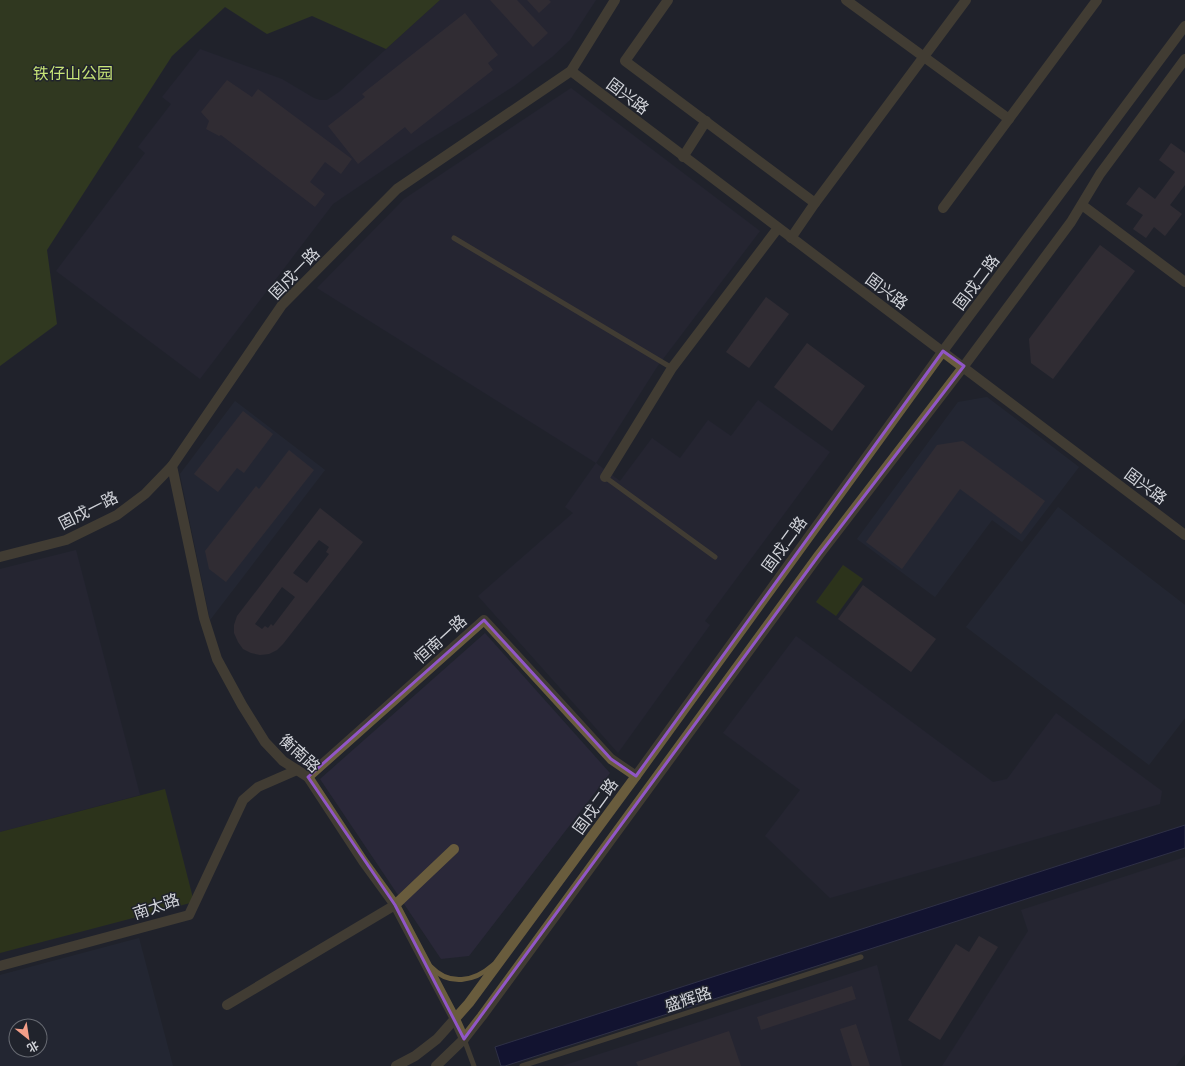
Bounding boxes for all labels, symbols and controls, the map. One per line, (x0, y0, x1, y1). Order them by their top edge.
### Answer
park label: 铁仔山公园 (33, 65, 113, 82)
street label: 固兴路 (603, 75, 652, 118)
street label: 固戍一路 (266, 244, 323, 302)
street label: 固戍二路 (950, 252, 1002, 313)
street label: 固兴路 (862, 270, 911, 313)
street label: 固兴路 (1121, 465, 1170, 508)
street label: 固戍一路 (56, 488, 121, 533)
street label: 固戍二路 (759, 513, 810, 575)
street label: 恒南一路 (411, 612, 470, 667)
street label: 衡南路 (276, 731, 323, 776)
street label: 固戍二路 (570, 775, 621, 837)
street label: 南太路 (131, 891, 182, 922)
street label: 盛辉路 (663, 984, 714, 1015)
north arrow (8, 1018, 48, 1058)
text: 北 (25, 1039, 40, 1054)

